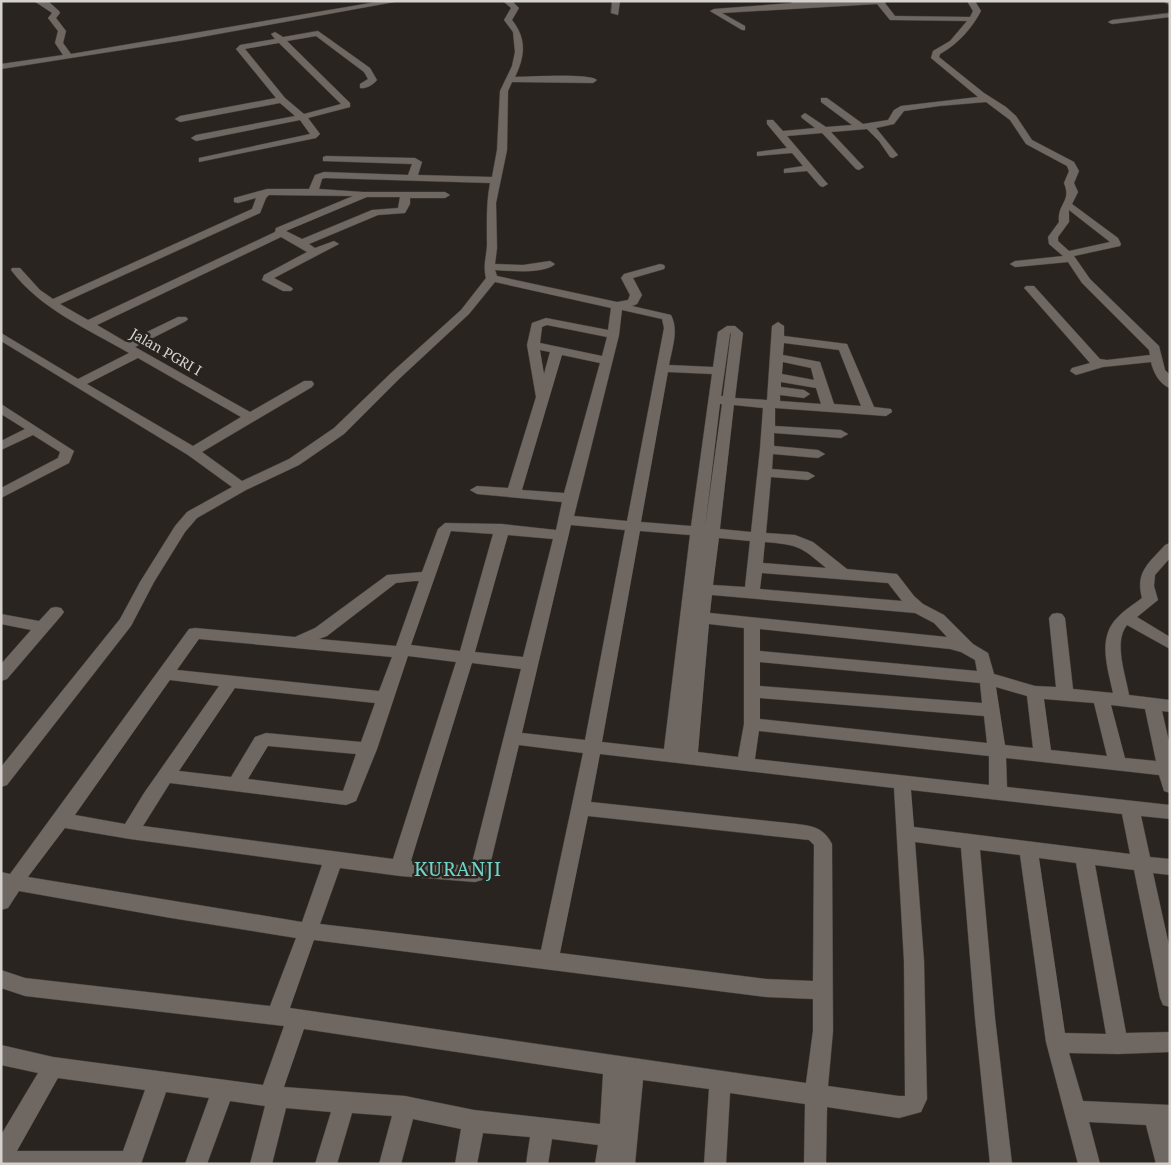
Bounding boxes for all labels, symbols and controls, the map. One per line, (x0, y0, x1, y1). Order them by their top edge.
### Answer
street label: Jalan PGRI I (126, 323, 205, 380)
district label: KURANJI (414, 856, 502, 882)

